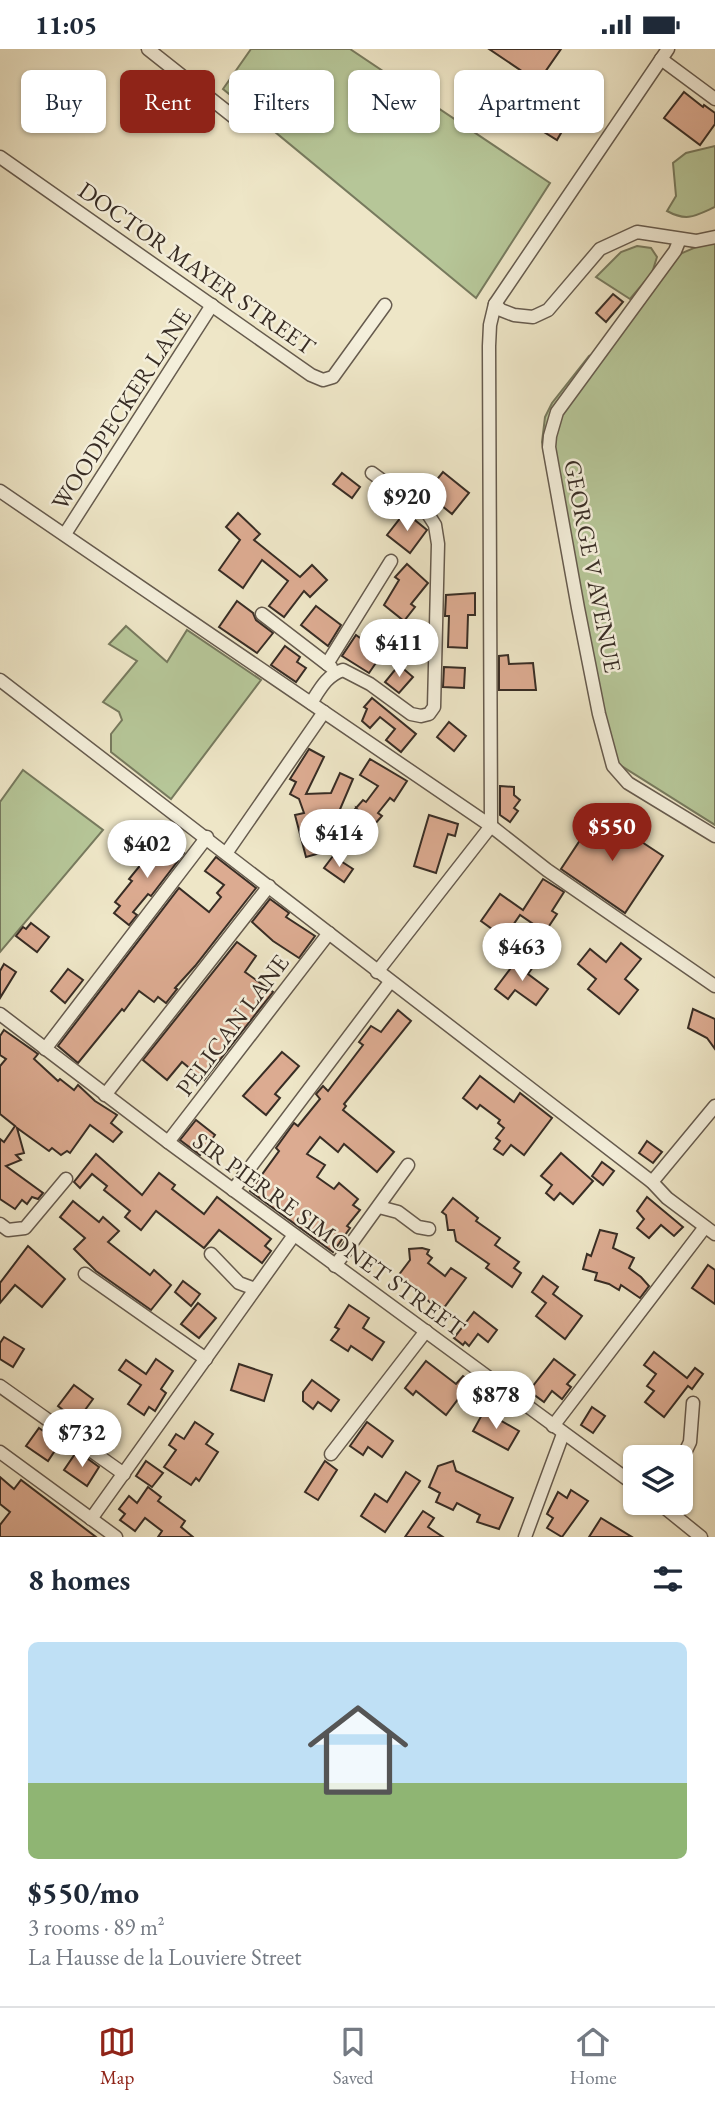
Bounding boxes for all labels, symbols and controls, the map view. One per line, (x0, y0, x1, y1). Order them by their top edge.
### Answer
text: 11:05 (35, 8, 97, 42)
chip: Buy (21, 70, 106, 133)
chip: Rent (120, 70, 215, 133)
chip: Filters (229, 70, 334, 133)
chip: New (348, 70, 440, 133)
chip: Apartment (454, 70, 604, 133)
street label: DOCTOR MAYER STREET (72, 174, 322, 362)
street label: WOODPECKER LANE (44, 302, 198, 516)
street label: GEORGE V AVENUE (557, 457, 629, 675)
pin: $920 (366, 473, 448, 533)
text: $920 (383, 481, 431, 511)
pin: $411 (358, 619, 440, 679)
text: $411 (375, 627, 423, 657)
pin: $550 (571, 803, 653, 863)
pin: $414 (298, 809, 380, 869)
text: $550 (588, 811, 636, 841)
text: $414 (315, 817, 363, 847)
pin: $402 (106, 821, 188, 880)
text: $402 (123, 828, 171, 858)
pin: $463 (481, 923, 563, 983)
text: $463 (498, 931, 546, 961)
street label: PELICAN LANE (169, 948, 295, 1102)
street label: SIR PIERRE SIMONET STREET (187, 1125, 472, 1344)
pin: $878 (455, 1371, 537, 1431)
text: $878 (472, 1379, 520, 1409)
pin: $732 (41, 1409, 123, 1469)
text: $732 (58, 1417, 106, 1447)
map controls (623, 1445, 693, 1515)
button: layers (623, 1445, 693, 1515)
text: 8 homes (28, 1560, 130, 1599)
icon: filters (649, 1560, 687, 1598)
icon: home (295, 1687, 421, 1813)
text: $550/mo (28, 1873, 139, 1912)
text: 3 rooms · 89 m² (28, 1912, 165, 1942)
text: La Hausse de la Louviere Street (28, 1942, 301, 1972)
tab: Map (98, 2023, 136, 2090)
tab: Saved (333, 2023, 373, 2090)
tab: Home (570, 2023, 617, 2090)

